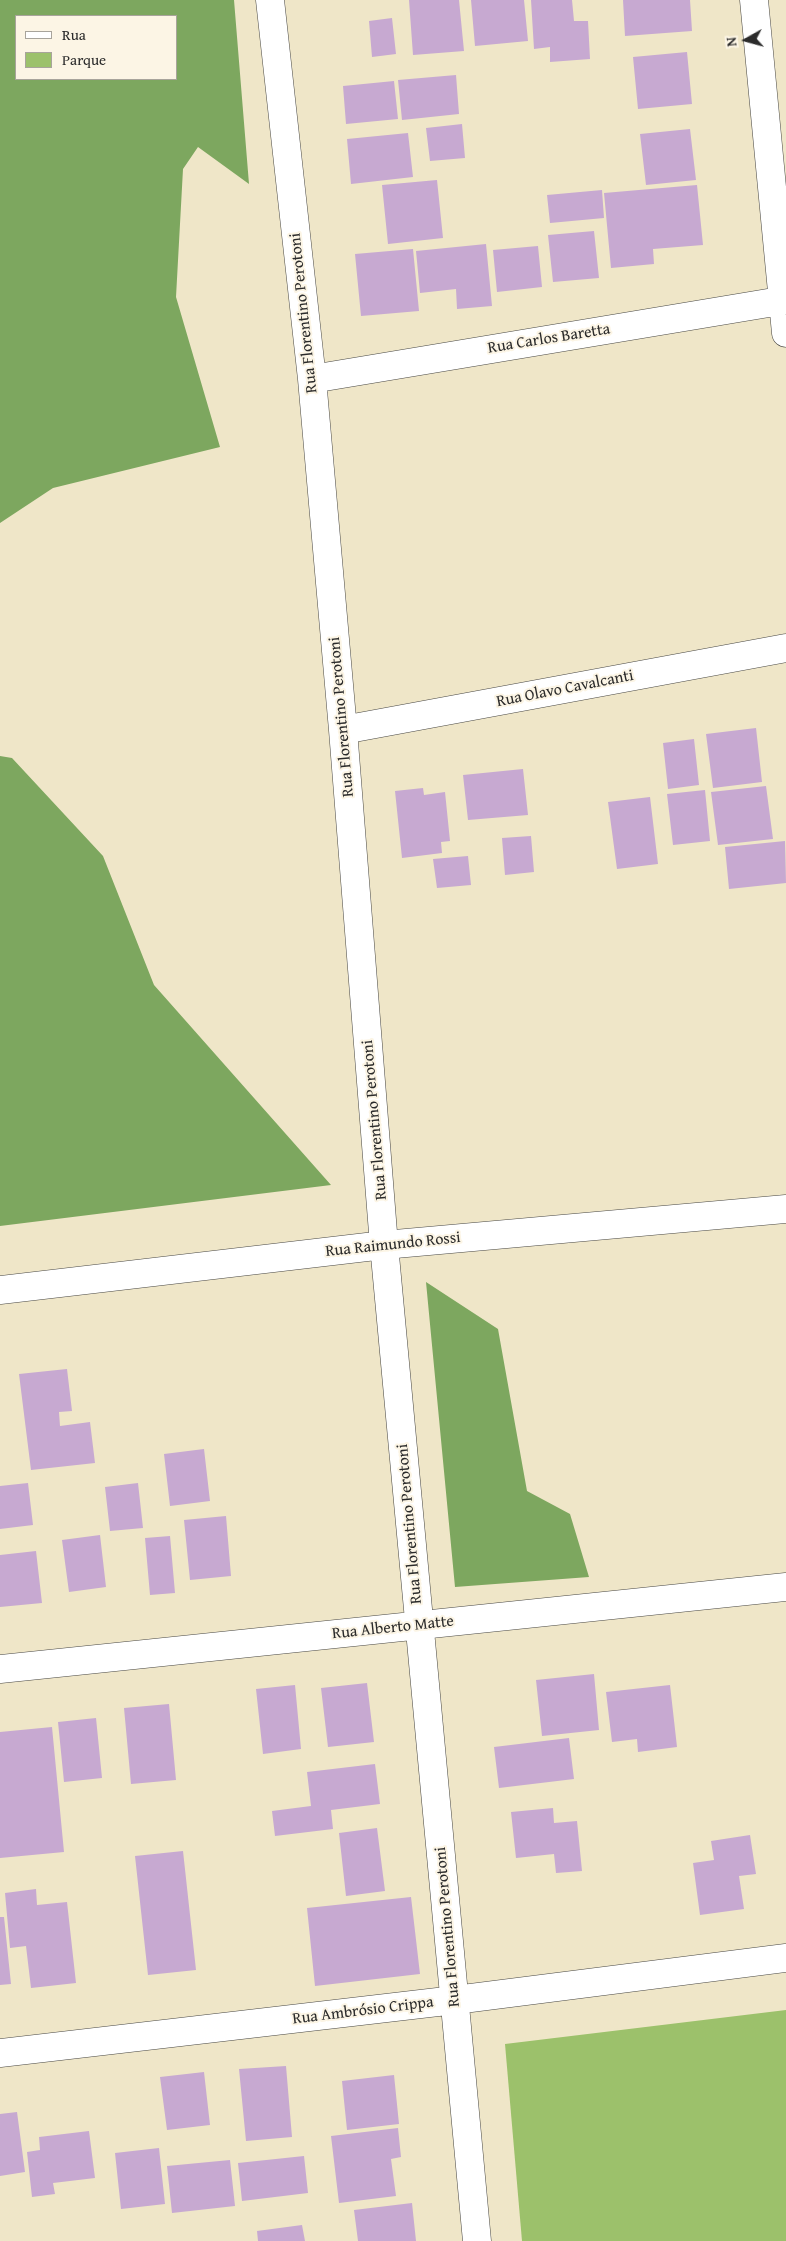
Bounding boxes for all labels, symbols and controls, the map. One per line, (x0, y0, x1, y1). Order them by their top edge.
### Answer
legend (15, 15, 178, 80)
north arrow (721, 15, 771, 65)
text: Rua (62, 24, 86, 45)
text: N (721, 36, 742, 48)
text: Parque (62, 49, 106, 70)
street label: Rua Florentino Perotoni (286, 232, 322, 394)
street label: Rua Carlos Baretta (486, 320, 612, 358)
street label: Rua Florentino Perotoni (325, 636, 359, 798)
street label: Rua Olavo Cavalcanti (495, 666, 635, 712)
street label: Rua Florentino Perotoni (358, 1039, 392, 1201)
street label: Rua Raimundo Rossi (325, 1228, 461, 1262)
street label: Rua Florentino Perotoni (393, 1443, 427, 1605)
street label: Rua Alberto Matte (331, 1612, 455, 1644)
street label: Rua Florentino Perotoni (431, 1846, 465, 2008)
street label: Rua Ambrósio Crippa (291, 1993, 435, 2029)

